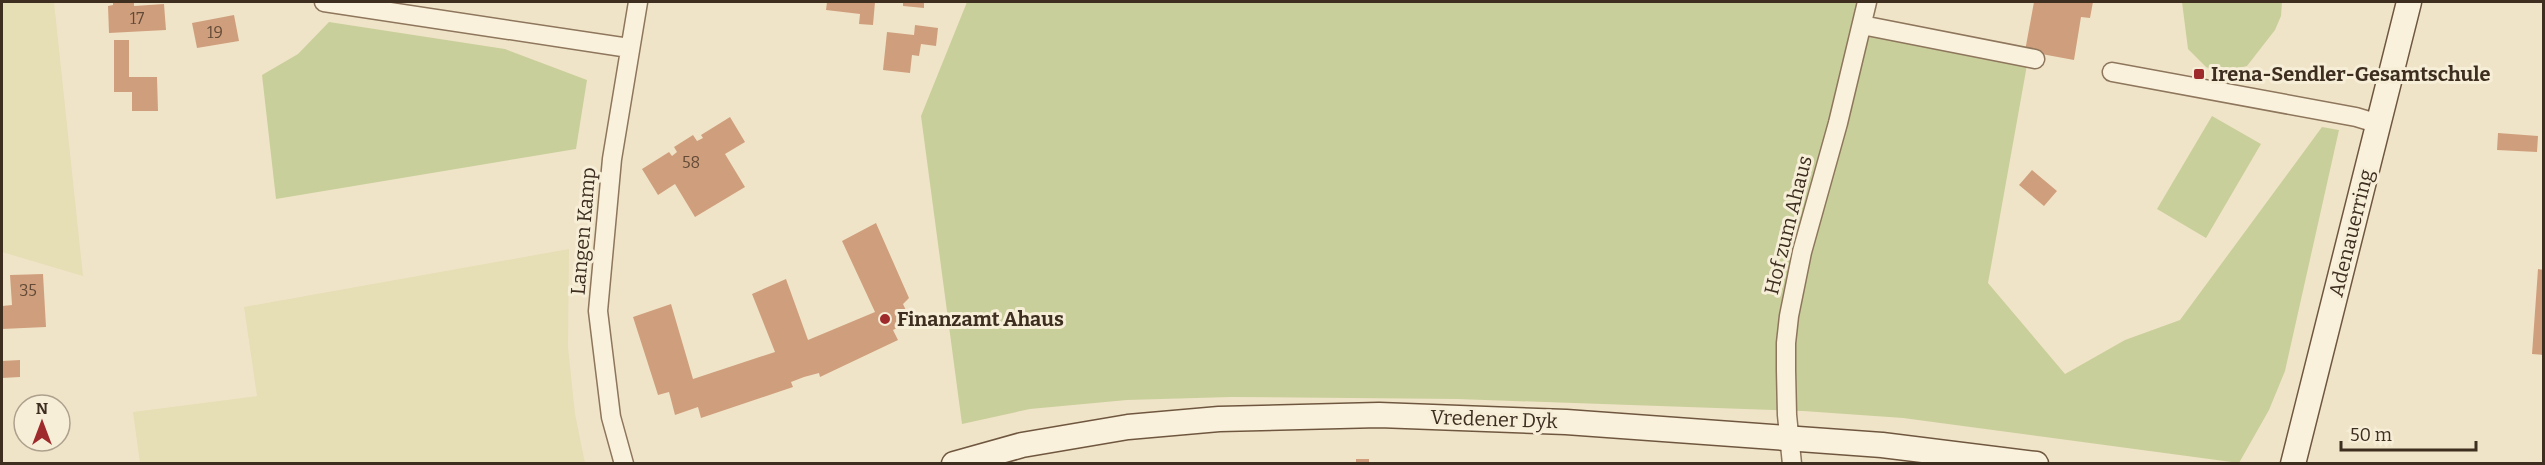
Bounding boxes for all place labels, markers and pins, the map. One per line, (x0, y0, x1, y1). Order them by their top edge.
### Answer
place label: Irena-Sendler-Gesamtschule (2211, 62, 2490, 86)
marker: Irena-Sendler-Gesamtschule (2192, 67, 2206, 81)
place label: Finanzamt Ahaus (897, 307, 1064, 331)
marker: Finanzamt Ahaus (878, 312, 892, 326)

